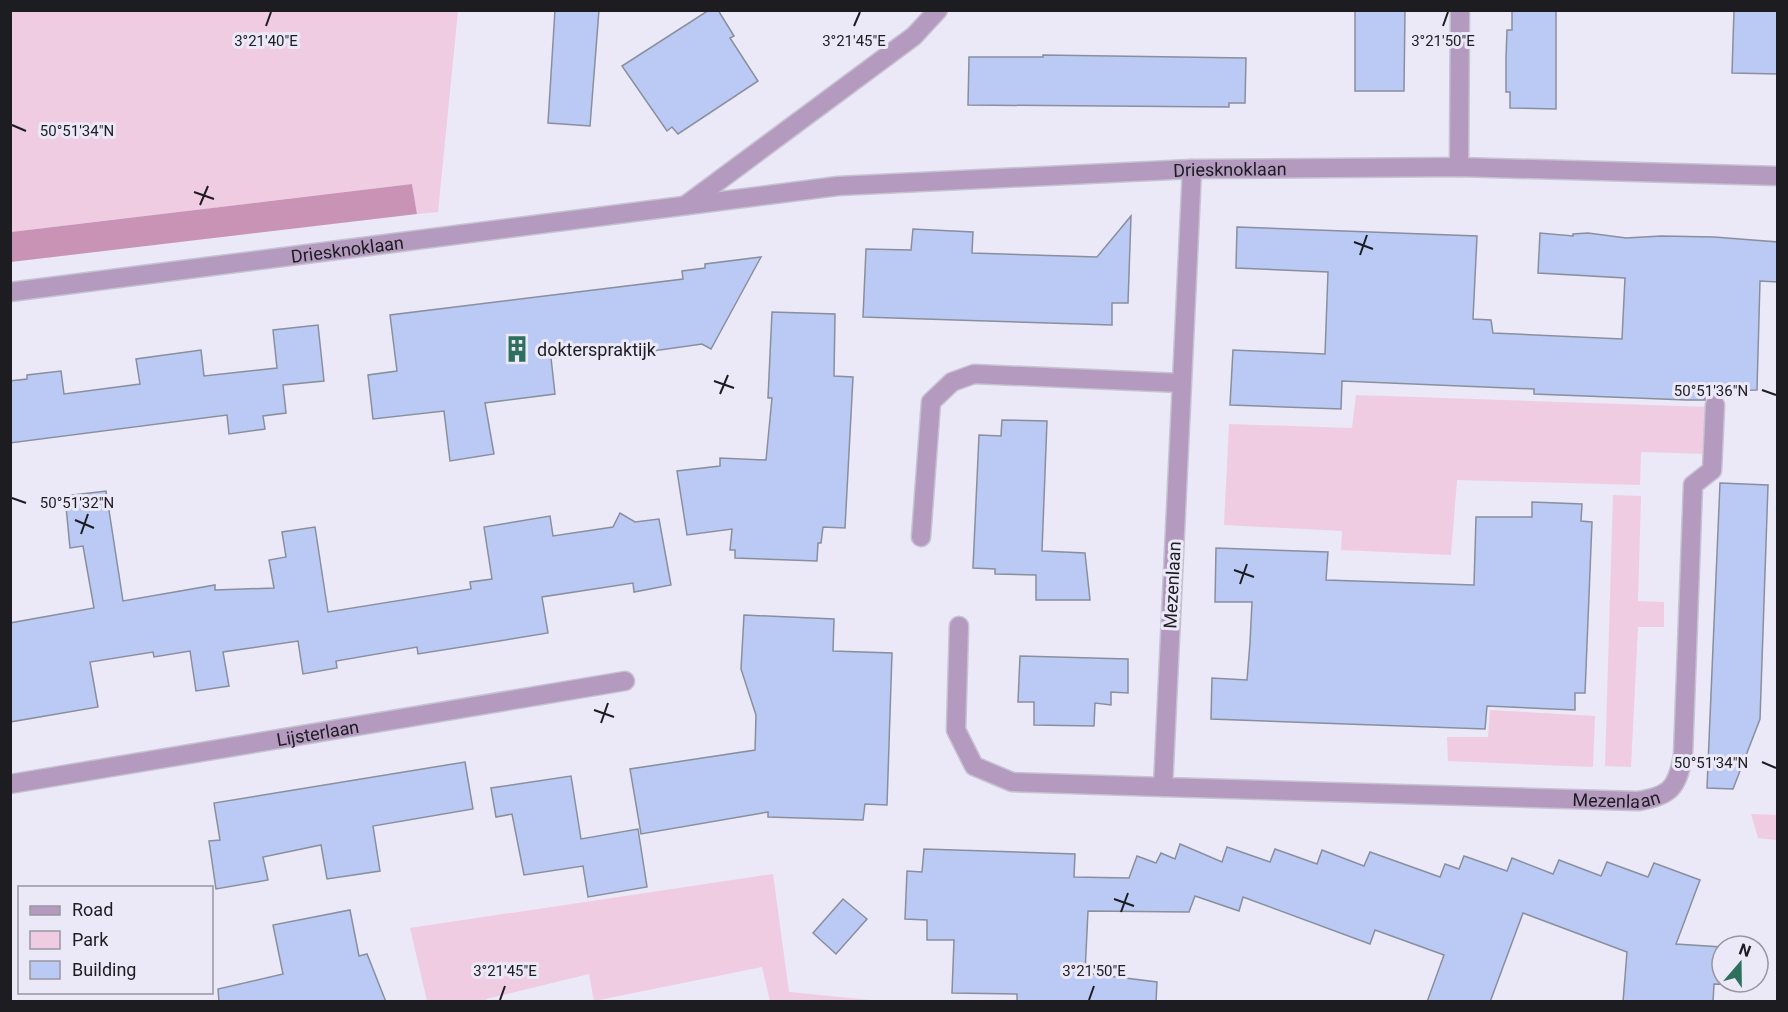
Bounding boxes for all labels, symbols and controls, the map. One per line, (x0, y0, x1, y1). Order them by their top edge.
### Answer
text: 3°21'40"E (234, 32, 298, 50)
text: 3°21'45"E (822, 32, 886, 50)
text: 3°21'50"E (1411, 32, 1475, 50)
text: 50°51'34"N (40, 122, 114, 140)
street label: Driesknoklaan (1173, 158, 1287, 180)
street label: Driesknoklaan (290, 231, 405, 266)
building icon: dokterspraktijk (502, 334, 532, 364)
place label: dokterspraktijk (537, 339, 657, 360)
text: 50°51'36"N (1674, 382, 1748, 400)
text: 50°51'32"N (40, 494, 114, 512)
street label: Mezenlaan (1159, 541, 1185, 629)
street label: Lijsterlaan (275, 715, 360, 750)
text: 50°51'34"N (1674, 754, 1748, 772)
street label: Mezenlaan (1572, 786, 1663, 812)
legend (18, 886, 213, 994)
text: Road (72, 899, 113, 920)
text: Park (72, 929, 109, 950)
north arrow (1710, 934, 1770, 994)
text: N (1736, 940, 1754, 961)
text: Building (72, 959, 136, 980)
text: 3°21'45"E (473, 962, 537, 980)
text: 3°21'50"E (1062, 962, 1126, 980)

